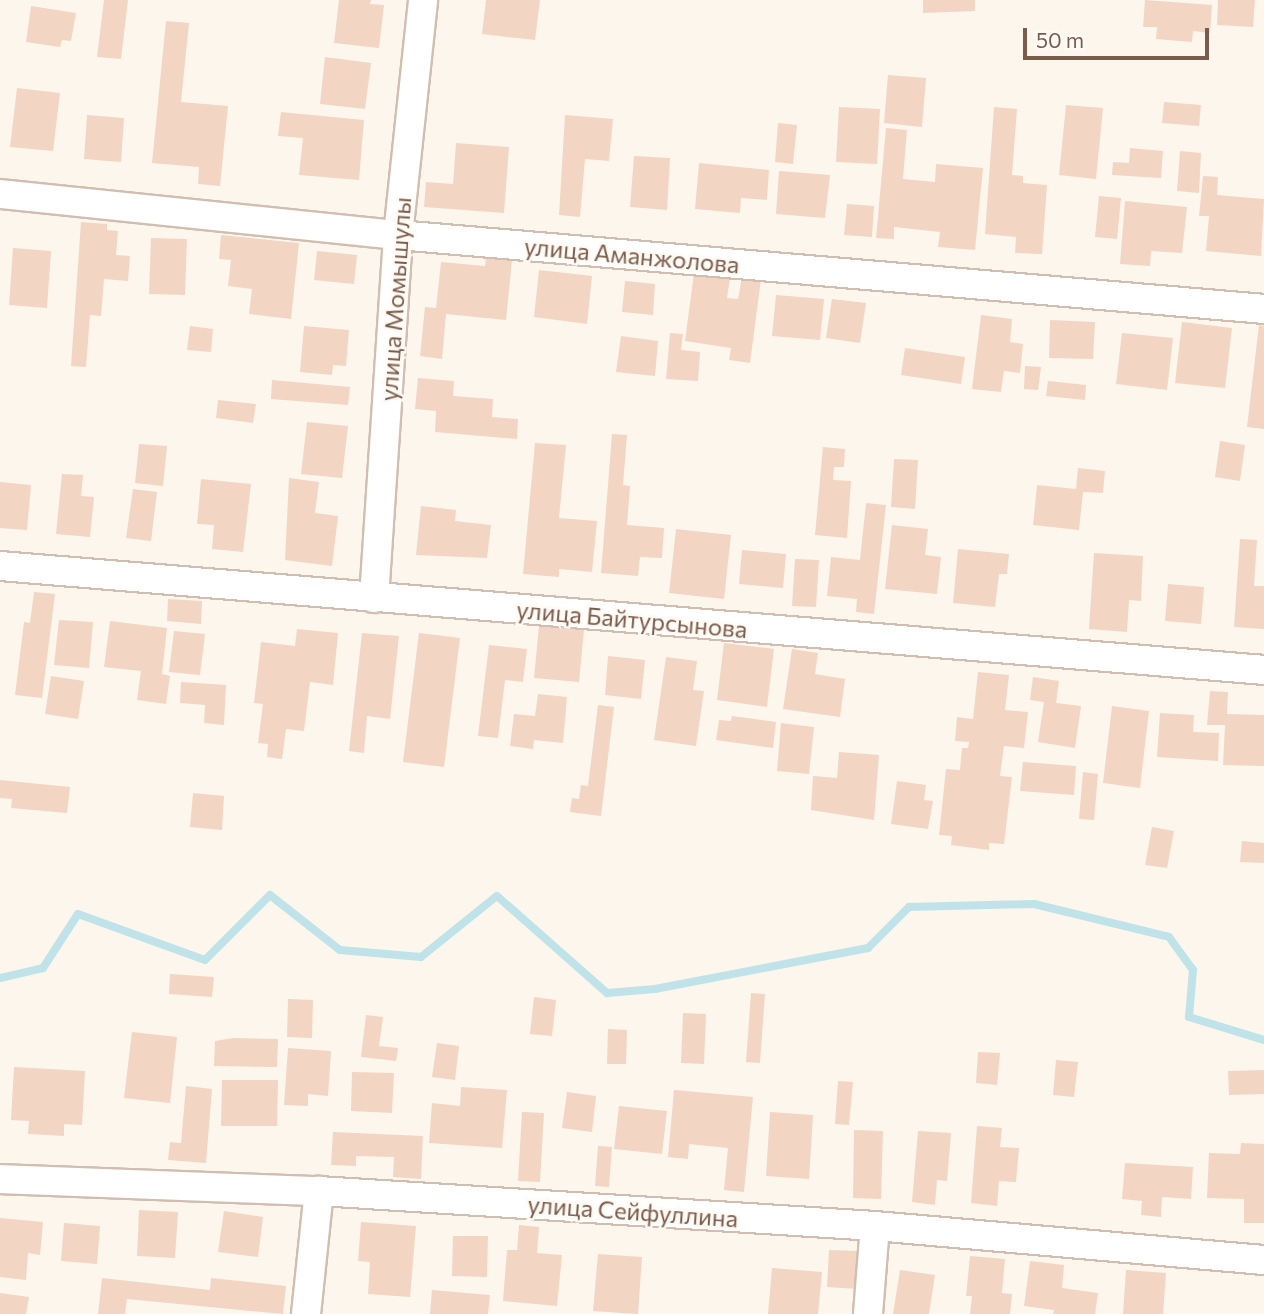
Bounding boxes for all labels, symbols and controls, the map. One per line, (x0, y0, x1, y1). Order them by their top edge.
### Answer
scale bar (1026, 14, 1212, 58)
text: 50 m (1036, 27, 1084, 52)
street label: улица Момышулы (373, 196, 417, 402)
street label: улица Аманжолова (523, 231, 741, 279)
street label: улица Байтурсынова (515, 595, 749, 643)
street label: улица Сейфуллина (527, 1189, 739, 1233)

